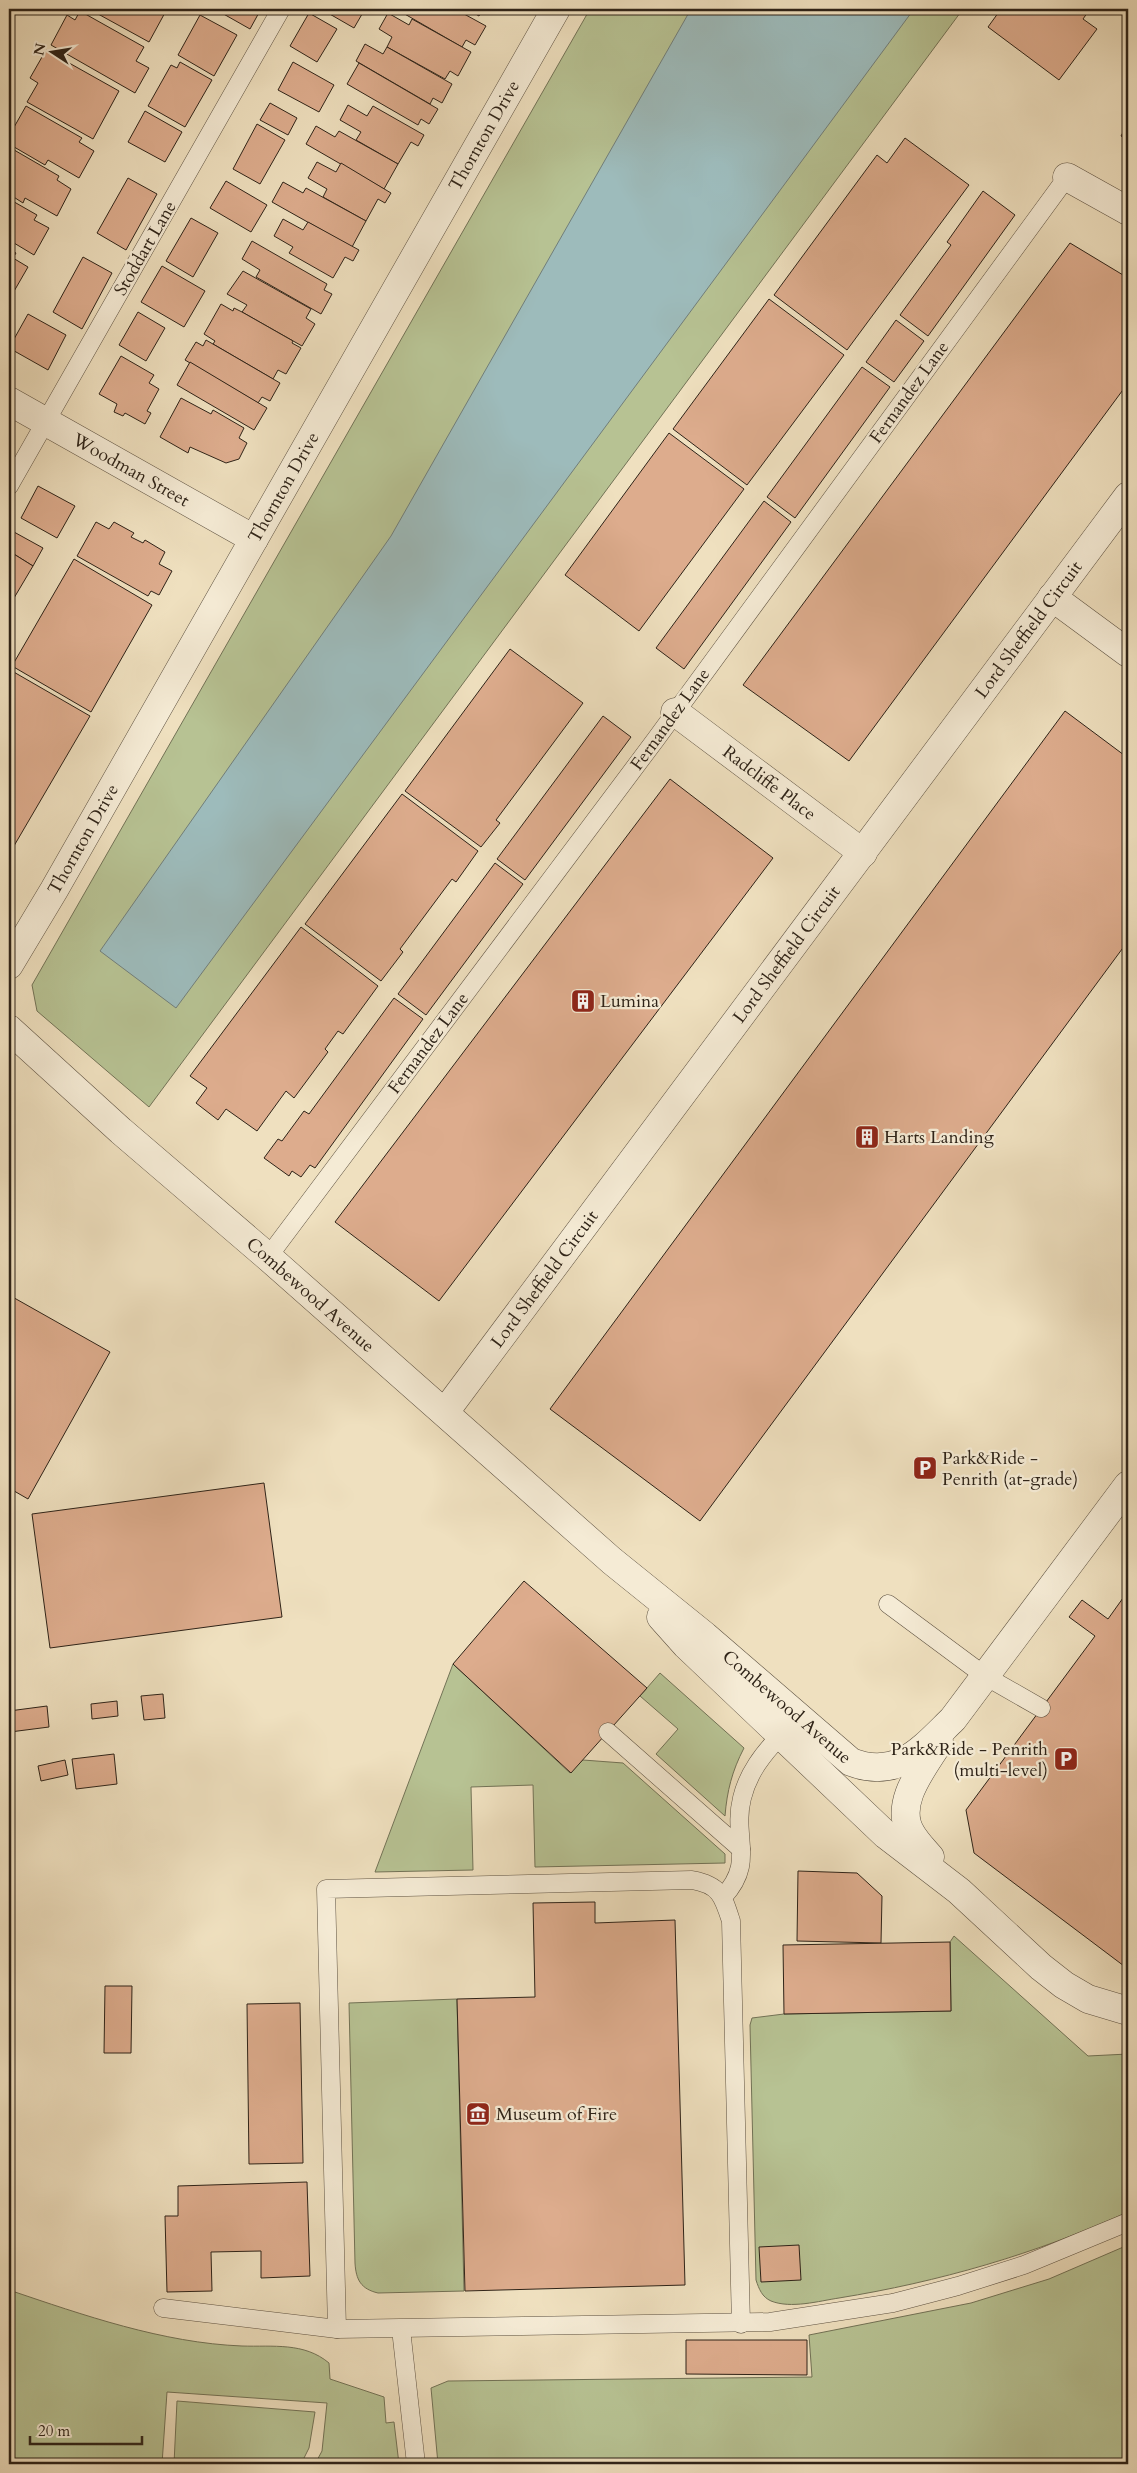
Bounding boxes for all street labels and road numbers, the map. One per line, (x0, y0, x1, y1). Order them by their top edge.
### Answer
street label: Thornton Drive (443, 76, 526, 196)
street label: Stoddart Lane (108, 196, 183, 300)
street label: Fernandez Lane (864, 336, 955, 449)
street label: Woodman Street (67, 427, 194, 513)
street label: Thornton Drive (242, 428, 325, 547)
street label: Lord Sheffield Circuit (969, 556, 1089, 704)
street label: Fernandez Lane (625, 663, 716, 776)
street label: Radcliffe Place (717, 740, 821, 827)
street label: Thornton Drive (42, 779, 125, 899)
street label: Lord Sheffield Circuit (727, 880, 846, 1028)
street label: Fernandez Lane (382, 987, 475, 1099)
street label: Lord Sheffield Circuit (485, 1205, 604, 1353)
street label: Combewood Avenue (241, 1232, 380, 1359)
street label: Combewood Avenue (717, 1644, 857, 1770)

